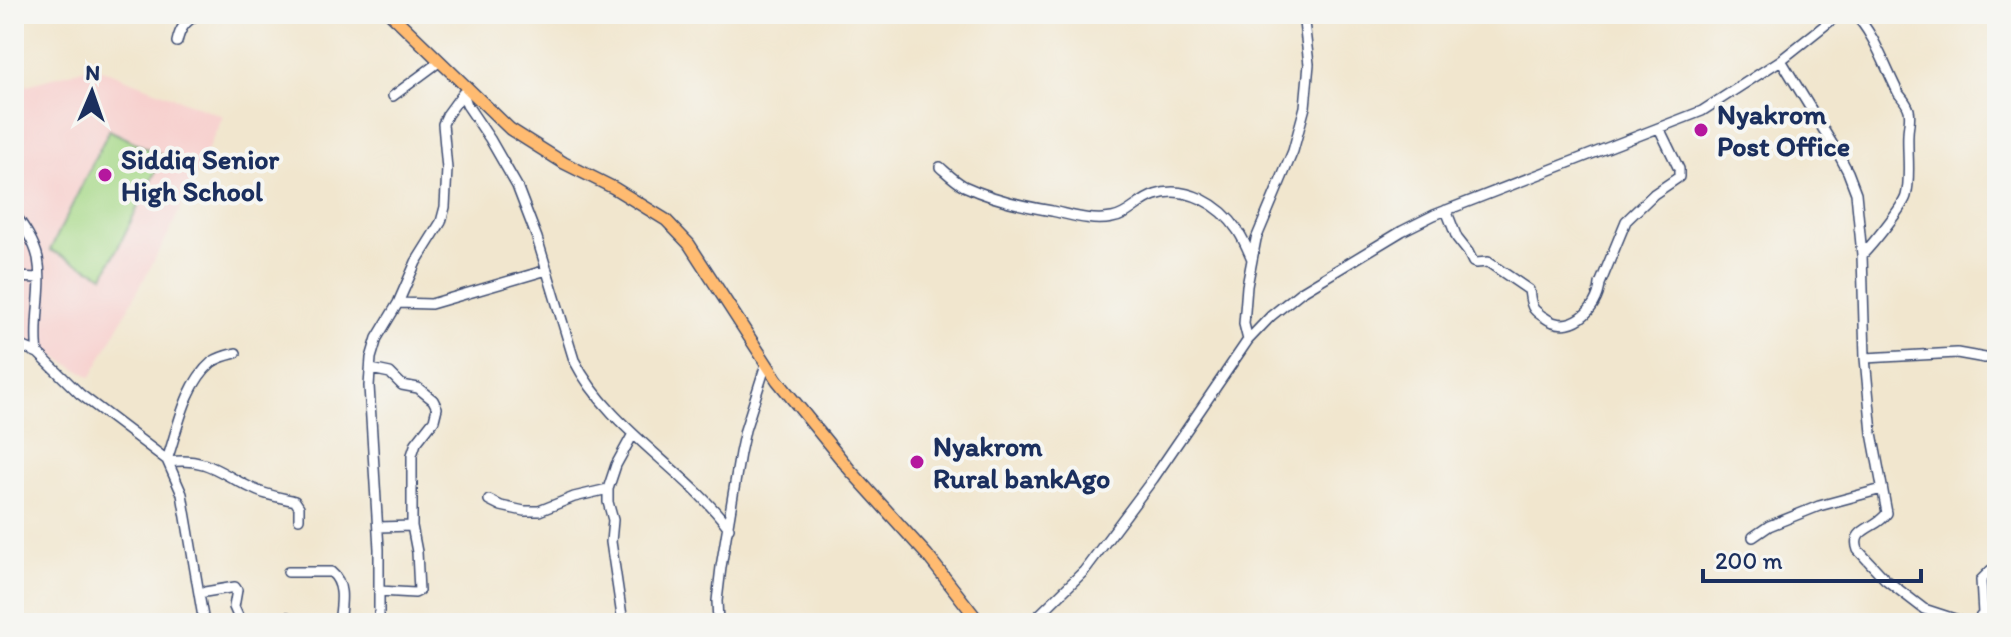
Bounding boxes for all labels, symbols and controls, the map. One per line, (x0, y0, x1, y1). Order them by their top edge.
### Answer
north arrow (52, 52, 132, 132)
text: N (85, 59, 101, 86)
place label: Nyakrom Post Office (1717, 97, 1850, 163)
marker: Nyakrom Post Office (1692, 121, 1710, 139)
place label: Siddiq Senior High School (121, 142, 280, 208)
marker: Siddiq Senior High School (96, 166, 114, 184)
place label: Nyakrom Rural bankAgo (933, 429, 1110, 495)
marker: Nyakrom Rural bankAgo (908, 453, 926, 471)
scale bar (1703, 533, 1921, 583)
text: 200 m (1715, 546, 1783, 575)

